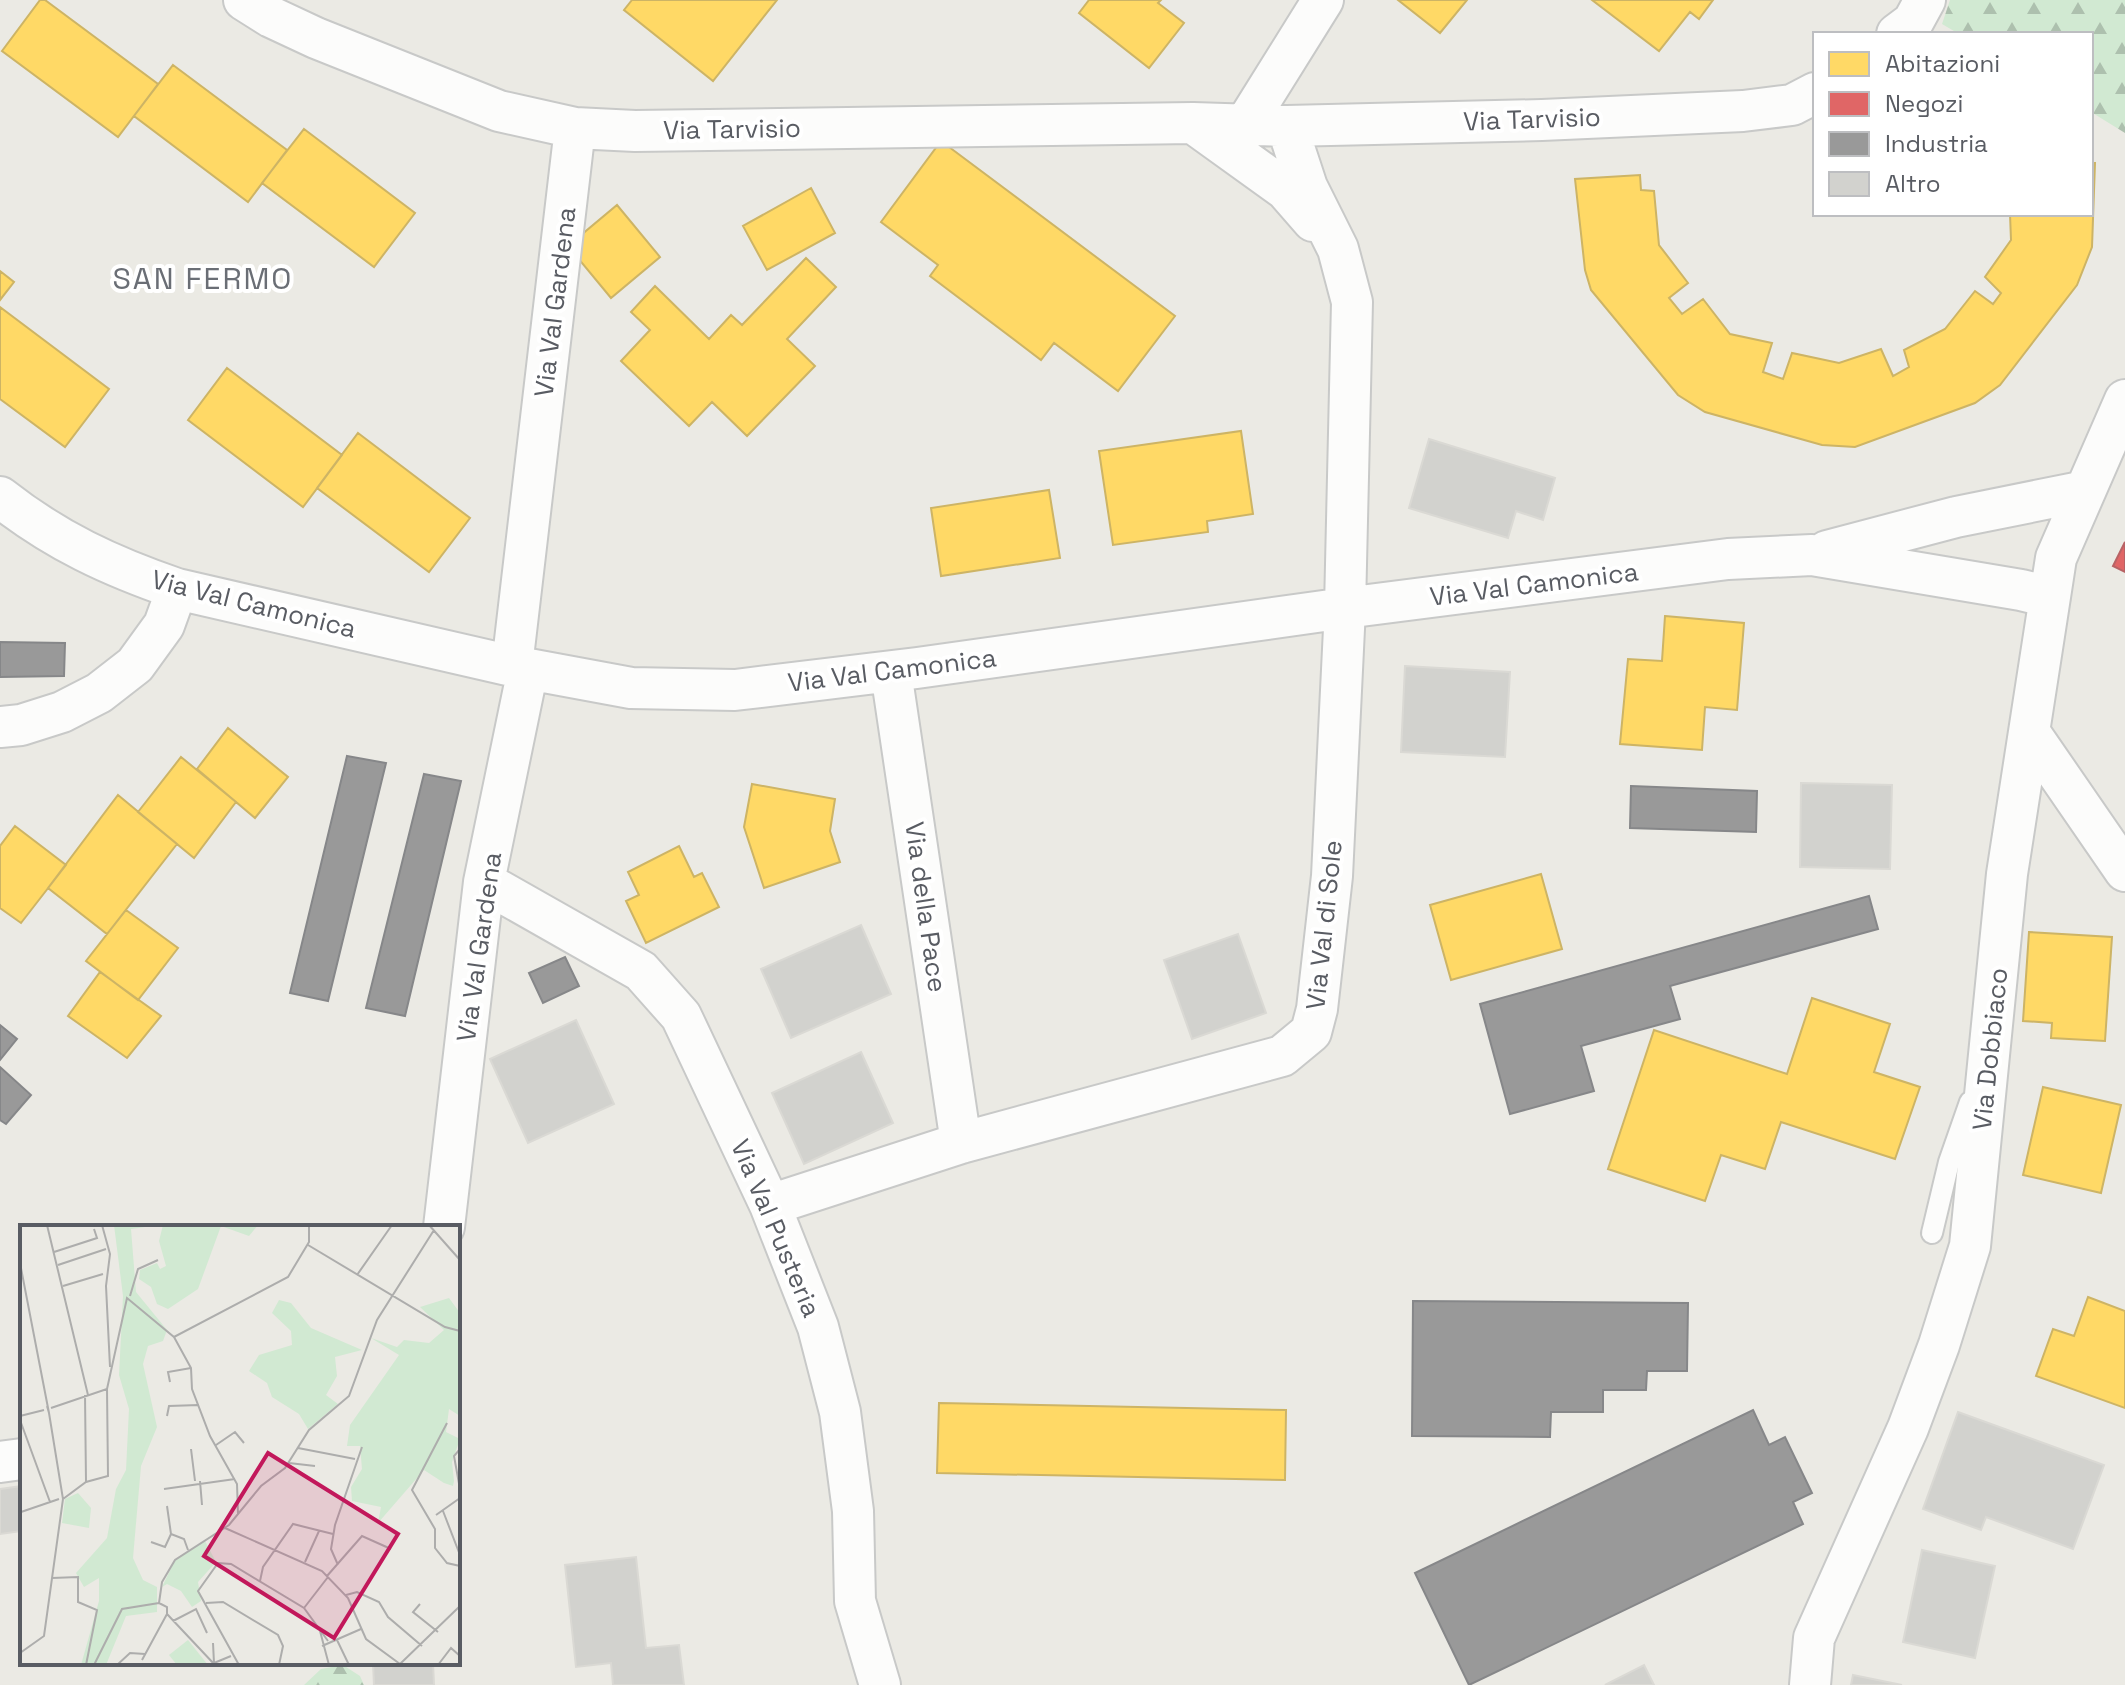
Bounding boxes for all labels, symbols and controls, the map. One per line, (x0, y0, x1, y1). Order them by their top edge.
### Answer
legend (1813, 32, 2093, 216)
text: Abitazioni (1885, 48, 2000, 79)
text: Negozi (1885, 88, 1963, 119)
street label: Via Tarvisio (1463, 100, 1601, 138)
street label: Via Tarvisio (663, 111, 801, 147)
text: Industria (1885, 128, 1988, 159)
text: Altro (1885, 168, 1941, 199)
street label: Via Val Gardena (526, 205, 584, 399)
district label: SAN FERMO (113, 259, 293, 298)
street label: Via Val Camonica (1428, 554, 1640, 614)
street label: Via Val Camonica (148, 562, 360, 646)
street label: Via Val Camonica (786, 640, 998, 700)
street label: Via della Pace (897, 820, 955, 994)
street label: Via Val di Sole (1298, 838, 1350, 1012)
street label: Via Val Gardena (449, 850, 509, 1044)
street label: Via Dobbiaco (1965, 966, 2015, 1132)
street label: Via Val Pusteria (723, 1134, 829, 1322)
inset map (20, 1225, 460, 1665)

